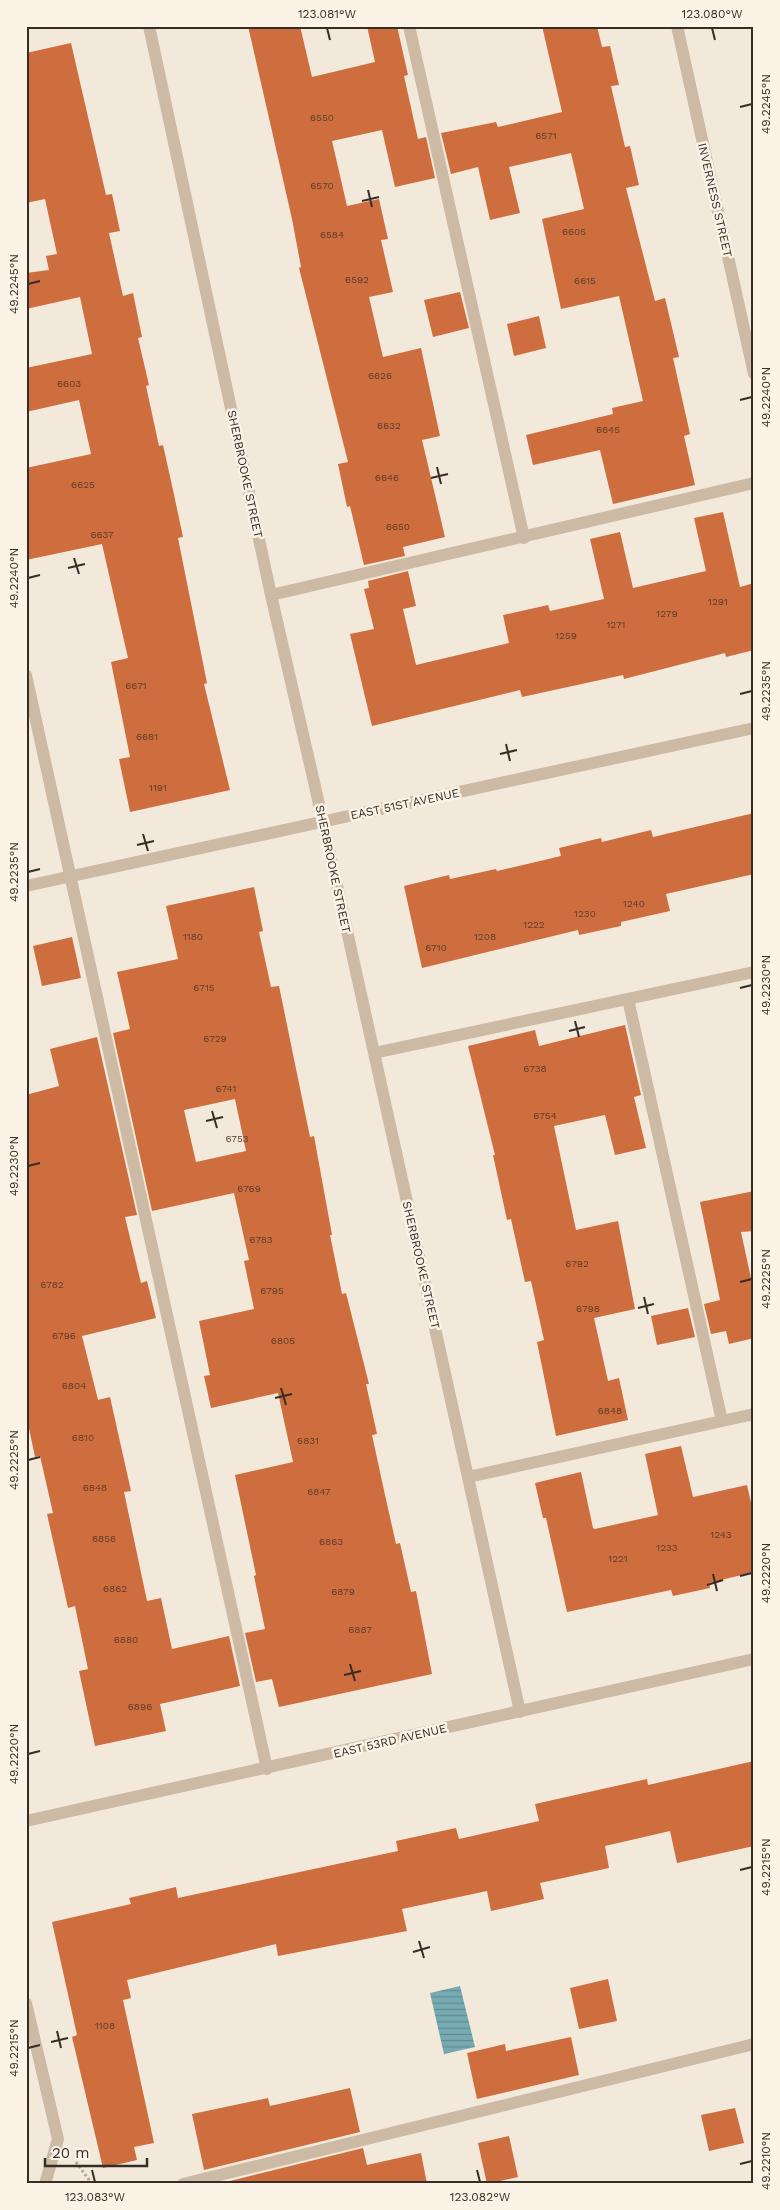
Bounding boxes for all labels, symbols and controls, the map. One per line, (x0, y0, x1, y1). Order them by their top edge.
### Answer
text: 123.081°W (298, 7, 357, 21)
text: 123.080°W (682, 7, 743, 21)
text: 49.2245°N (759, 74, 773, 134)
house number: 6550 (310, 112, 334, 123)
house number: 6571 (535, 130, 557, 141)
street label: INVERNESS STREET (695, 142, 735, 258)
house number: 6570 (310, 180, 334, 191)
house number: 6605 (562, 226, 586, 237)
house number: 6584 (320, 229, 344, 240)
text: 49.2245°N (7, 254, 21, 314)
house number: 6592 (345, 274, 369, 285)
house number: 6615 (574, 275, 596, 286)
text: 49.2240°N (759, 367, 773, 427)
house number: 6626 (368, 370, 392, 381)
house number: 6603 (57, 378, 81, 389)
street label: SHERBROOKE STREET (225, 409, 265, 539)
house number: 6632 (377, 420, 401, 431)
house number: 6645 (596, 424, 620, 435)
house number: 6646 (375, 472, 399, 483)
house number: 6625 (71, 479, 95, 490)
house number: 6650 (386, 521, 410, 532)
house number: 6637 (90, 529, 114, 540)
text: 49.2240°N (7, 548, 21, 608)
house number: 1291 (708, 596, 728, 607)
house number: 1279 (656, 608, 678, 619)
house number: 1271 (606, 619, 626, 630)
house number: 1259 (555, 630, 577, 641)
text: 49.2235°N (759, 661, 773, 721)
house number: 6671 (125, 680, 147, 691)
house number: 6681 (136, 731, 158, 742)
house number: 1191 (149, 782, 167, 793)
street label: EAST 51ST AVENUE (349, 786, 461, 822)
street label: SHERBROOKE STREET (313, 804, 353, 934)
text: 49.2235°N (7, 842, 21, 902)
house number: 1240 (623, 898, 645, 909)
house number: 1230 (574, 908, 596, 919)
house number: 1222 (523, 919, 545, 930)
house number: 1180 (183, 931, 203, 942)
house number: 1208 (474, 931, 496, 942)
house number: 6710 (425, 942, 447, 953)
text: 49.2230°N (759, 955, 773, 1015)
house number: 6715 (193, 982, 215, 993)
house number: 6729 (203, 1033, 227, 1044)
house number: 6738 (523, 1063, 547, 1074)
house number: 6741 (216, 1083, 236, 1094)
house number: 6754 (533, 1110, 557, 1121)
house number: 6753 (225, 1133, 249, 1144)
text: 49.2230°N (7, 1136, 21, 1196)
house number: 6769 (237, 1183, 261, 1194)
street label: SHERBROOKE STREET (399, 1200, 443, 1330)
house number: 6783 (249, 1234, 273, 1245)
text: 49.2225°N (759, 1249, 773, 1309)
house number: 6792 (565, 1258, 589, 1269)
house number: 6782 (40, 1279, 64, 1290)
house number: 6795 (260, 1285, 284, 1296)
house number: 6798 (576, 1303, 600, 1314)
house number: 6796 (52, 1330, 76, 1341)
house number: 6805 (271, 1335, 295, 1346)
house number: 6804 (62, 1380, 86, 1391)
house number: 6848 (598, 1405, 622, 1416)
text: 49.2225°N (7, 1430, 21, 1490)
house number: 6810 (72, 1432, 94, 1443)
house number: 6831 (297, 1435, 319, 1446)
house number: 6848 (83, 1482, 107, 1493)
house number: 6847 (307, 1486, 331, 1497)
house number: 1243 (710, 1529, 732, 1540)
house number: 6856 (92, 1533, 116, 1544)
house number: 6863 (319, 1536, 343, 1547)
house number: 1233 (656, 1542, 678, 1553)
text: 49.2220°N (759, 1543, 773, 1603)
house number: 1221 (608, 1553, 628, 1564)
house number: 6862 (103, 1583, 127, 1594)
house number: 6879 (331, 1586, 355, 1597)
house number: 6887 (348, 1624, 372, 1635)
house number: 6880 (114, 1634, 138, 1645)
house number: 6896 (128, 1701, 152, 1712)
street label: EAST 53RD AVENUE (332, 1721, 448, 1761)
text: 49.2220°N (7, 1724, 21, 1784)
text: 49.2215°N (759, 1838, 773, 1896)
text: 49.2215°N (7, 2019, 21, 2077)
house number: 1108 (95, 2020, 115, 2031)
text: 49.2210°N (759, 2132, 773, 2190)
scale bar (45, 2135, 148, 2167)
text: 20 m (52, 2144, 90, 2162)
text: 123.083°W (65, 2190, 126, 2204)
text: 123.082°W (450, 2190, 511, 2204)

